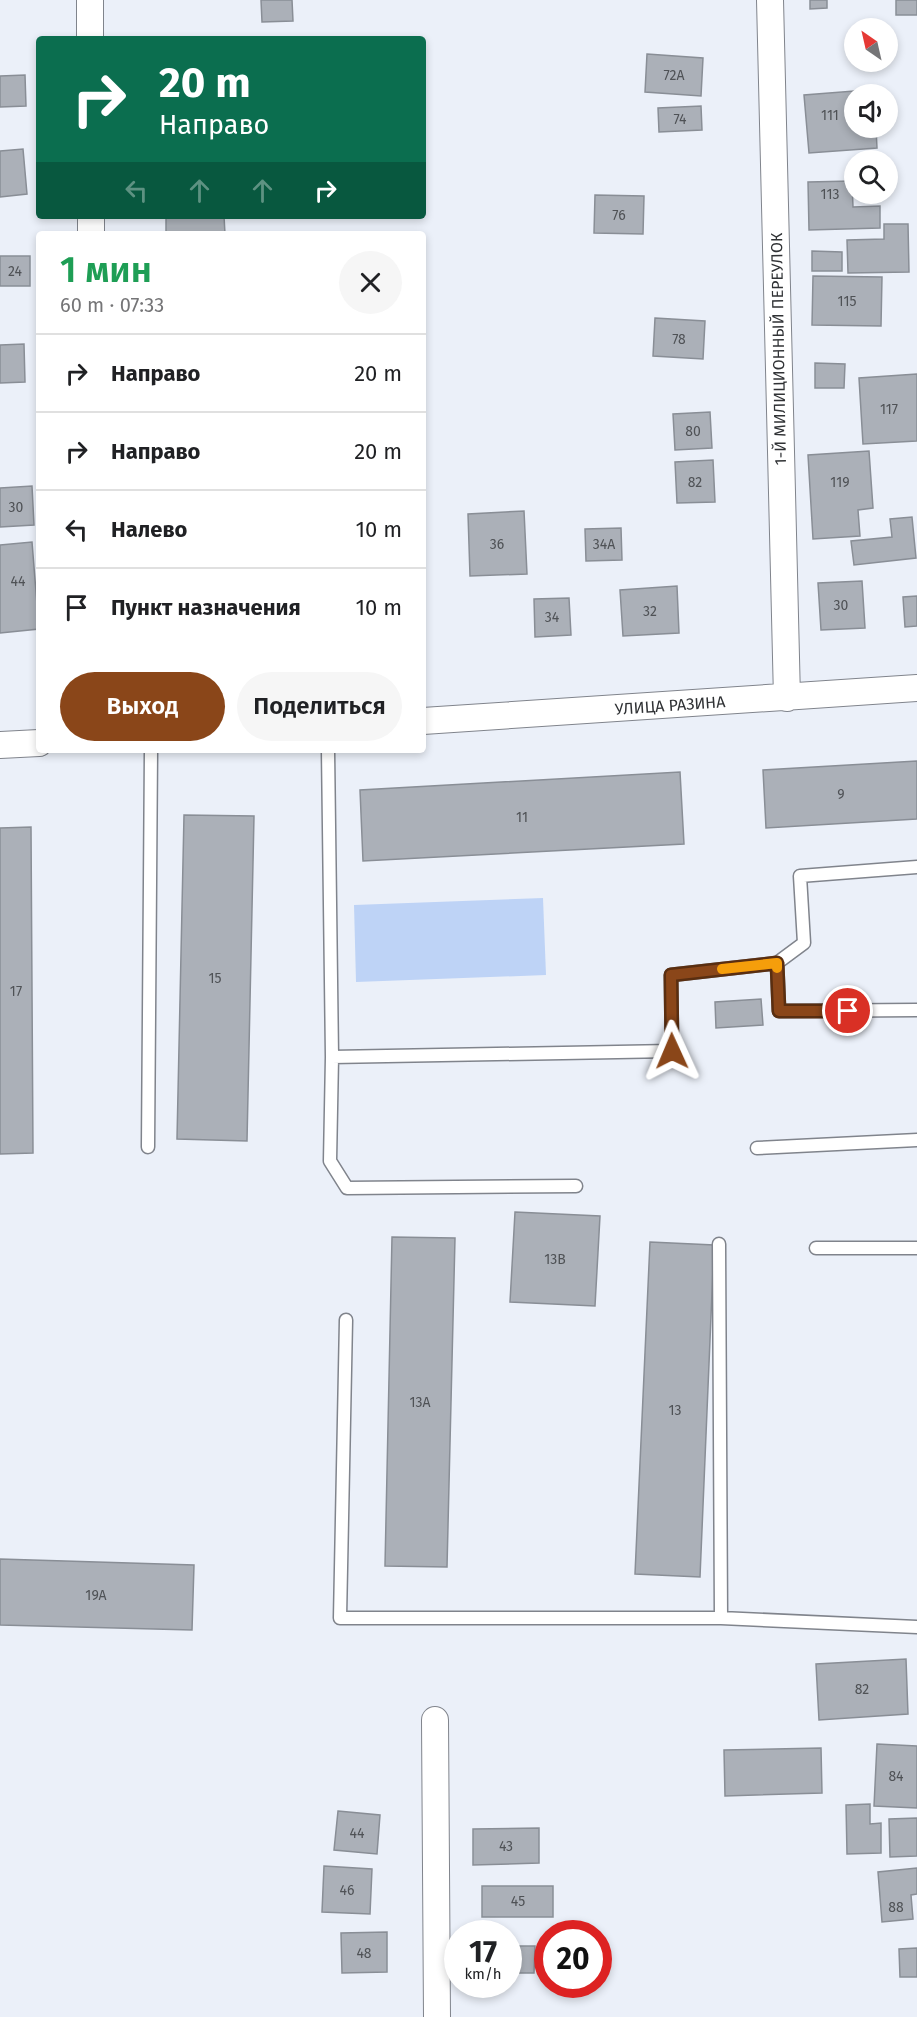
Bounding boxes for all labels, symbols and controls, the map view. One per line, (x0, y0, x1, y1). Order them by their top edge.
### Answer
north arrow (844, 18, 898, 72)
map controls (844, 18, 898, 204)
text: 20 m (159, 58, 251, 108)
icon: right (60, 60, 138, 138)
house number: 72А (664, 67, 684, 84)
button: sound (844, 84, 898, 138)
house number: 111 (821, 107, 839, 124)
text: Направо (159, 109, 269, 141)
house number: 74 (673, 111, 687, 128)
button: search (844, 150, 898, 204)
icon: left (120, 174, 153, 207)
icon: ahead (183, 174, 216, 207)
icon: ahead (246, 174, 279, 207)
icon: right (309, 174, 342, 207)
house number: 113 (821, 186, 839, 203)
house number: 76 (612, 207, 626, 224)
street label: 1-Й МИЛИЦИОННЫЙ ПЕРЕУЛОК (767, 232, 790, 465)
text: 1 мин (60, 248, 152, 292)
button: close (339, 251, 402, 314)
house number: 24 (8, 263, 23, 280)
text: 60 m · 07:33 (60, 293, 164, 317)
house number: 115 (838, 293, 856, 310)
house number: 78 (672, 331, 686, 348)
icon: right (60, 357, 93, 390)
text: Направо (111, 360, 200, 387)
text: 20 m (354, 360, 402, 387)
house number: 117 (880, 401, 898, 418)
house number: 80 (685, 423, 701, 440)
icon: right (60, 435, 93, 468)
text: Направо (111, 438, 200, 465)
text: 20 m (354, 438, 402, 465)
house number: 82 (688, 474, 702, 491)
house number: 119 (830, 474, 850, 491)
house number: 30 (9, 499, 24, 516)
icon: left (60, 513, 93, 546)
text: Налево (111, 516, 187, 543)
text: 10 m (356, 516, 402, 543)
house number: 36 (490, 536, 504, 553)
house number: 34А (593, 536, 615, 553)
house number: 44 (11, 573, 26, 590)
icon: arrive (60, 591, 93, 624)
text: Пункт назначения (111, 594, 301, 621)
text: 10 m (356, 594, 402, 621)
house number: 30 (834, 597, 849, 614)
house number: 32 (643, 603, 657, 620)
house number: 34 (545, 609, 560, 626)
button: Выход (60, 672, 225, 741)
button: Поделиться (237, 672, 402, 741)
street label: УЛИЦА РАЗИНА (614, 692, 727, 719)
house number: 9 (837, 786, 845, 803)
house number: 11 (516, 809, 528, 826)
house number: 15 (208, 970, 222, 987)
house number: 17 (10, 983, 22, 1000)
pin (822, 985, 873, 1036)
icon: arrive (831, 994, 864, 1027)
position arrow (640, 1019, 704, 1083)
house number: 13В (544, 1251, 566, 1268)
house number: 13А (409, 1394, 431, 1411)
house number: 13 (668, 1402, 682, 1419)
house number: 19А (85, 1587, 107, 1604)
house number: 82 (855, 1681, 869, 1698)
house number: 84 (888, 1768, 904, 1785)
house number: 44 (350, 1825, 365, 1842)
house number: 43 (499, 1838, 513, 1855)
house number: 46 (340, 1882, 354, 1899)
house number: 45 (511, 1893, 525, 1910)
house number: 88 (888, 1899, 904, 1916)
speed limit sign: 20 (534, 1920, 612, 1998)
text: 17 (469, 1934, 497, 1970)
house number: 48 (356, 1945, 372, 1962)
text: km/h (464, 1965, 502, 1983)

